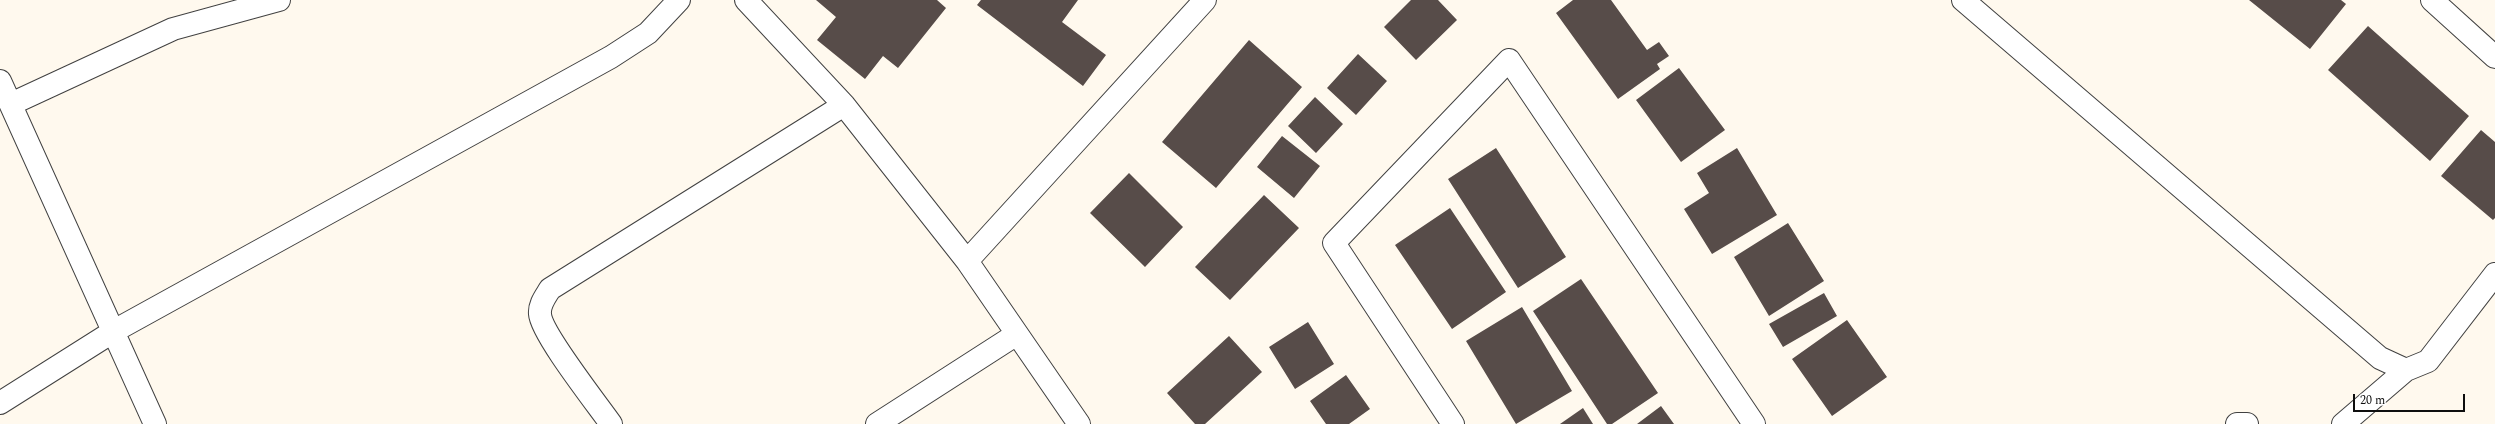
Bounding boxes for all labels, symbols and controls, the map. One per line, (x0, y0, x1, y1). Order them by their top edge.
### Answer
scale bar (2355, 386, 2467, 412)
text: 20 m (2360, 391, 2385, 410)

